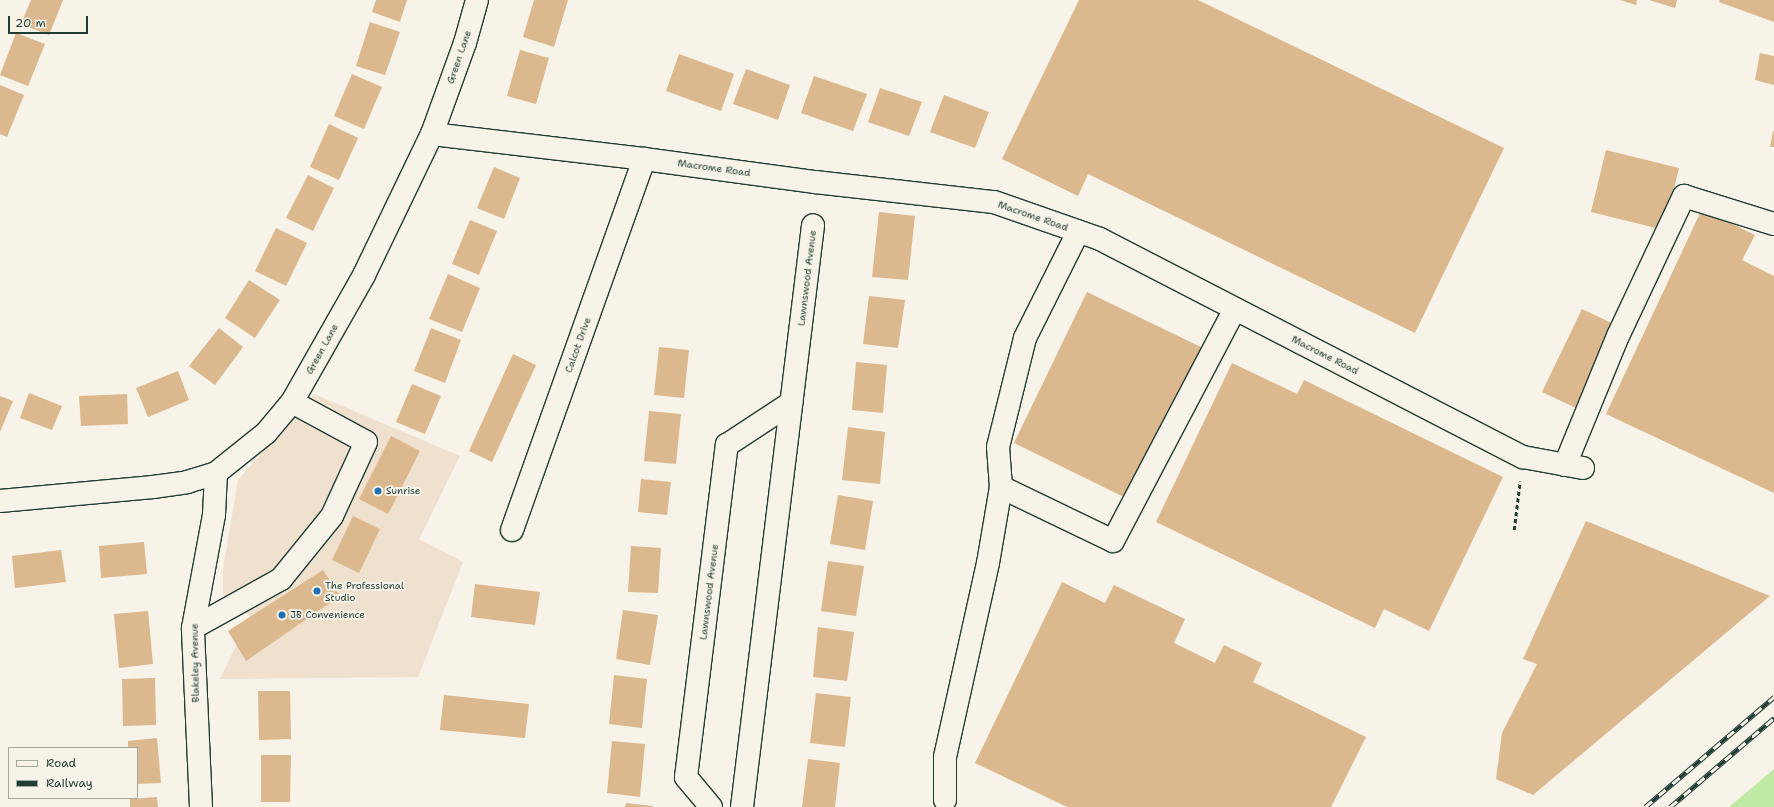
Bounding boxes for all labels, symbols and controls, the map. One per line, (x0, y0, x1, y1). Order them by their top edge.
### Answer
scale bar (10, 8, 90, 34)
text: 20 m (15, 15, 46, 31)
street label: Green Lane (444, 29, 474, 85)
street label: Macrome Road (677, 157, 751, 179)
street label: Macrome Road (996, 198, 1070, 234)
street label: Lawnswood Avenue (795, 229, 819, 327)
street label: Calcot Drive (562, 316, 594, 374)
street label: Green Lane (303, 322, 341, 376)
street label: Macrome Road (1290, 333, 1360, 377)
place label: Sunrise (386, 485, 421, 497)
marker: Sunrise (373, 486, 383, 496)
street label: Lawnswood Avenue (697, 543, 721, 641)
place label: The Professional Studio (325, 579, 404, 602)
marker: The Professional Studio (312, 586, 322, 596)
place label: JB Convenience (290, 609, 365, 621)
marker: JB Convenience (277, 610, 287, 620)
street label: Blakeley Avenue (188, 623, 202, 703)
legend (8, 747, 138, 799)
text: Road (46, 755, 76, 771)
text: Railway (46, 775, 93, 791)

